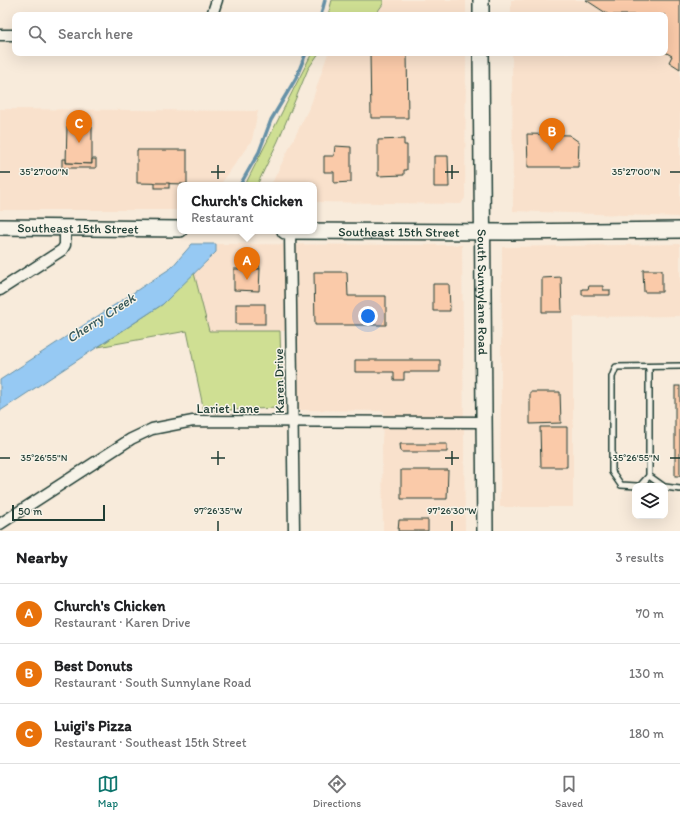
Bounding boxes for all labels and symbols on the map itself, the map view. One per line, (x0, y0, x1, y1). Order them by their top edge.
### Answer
pin: C (66, 110, 92, 143)
pin: B (539, 118, 565, 151)
text: 35°27'00"N (20, 165, 68, 178)
text: 35°27'00"N (612, 165, 660, 178)
street label: Southeast 15th Street (17, 220, 139, 236)
street label: Southeast 15th Street (338, 224, 460, 239)
street label: South Sunnylane Road (475, 229, 491, 355)
pin: A (234, 247, 260, 280)
water label: Cherry Creek (63, 289, 139, 347)
your location (358, 306, 378, 326)
street label: Karen Drive (271, 348, 287, 414)
street label: Lariet Lane (197, 401, 259, 416)
text: 35°26'55"N (21, 451, 68, 464)
text: 35°26'55"N (613, 451, 660, 464)
scale bar (12, 503, 105, 522)
text: 97°26'35"W (194, 504, 243, 517)
text: 97°26'30"W (427, 504, 477, 517)

